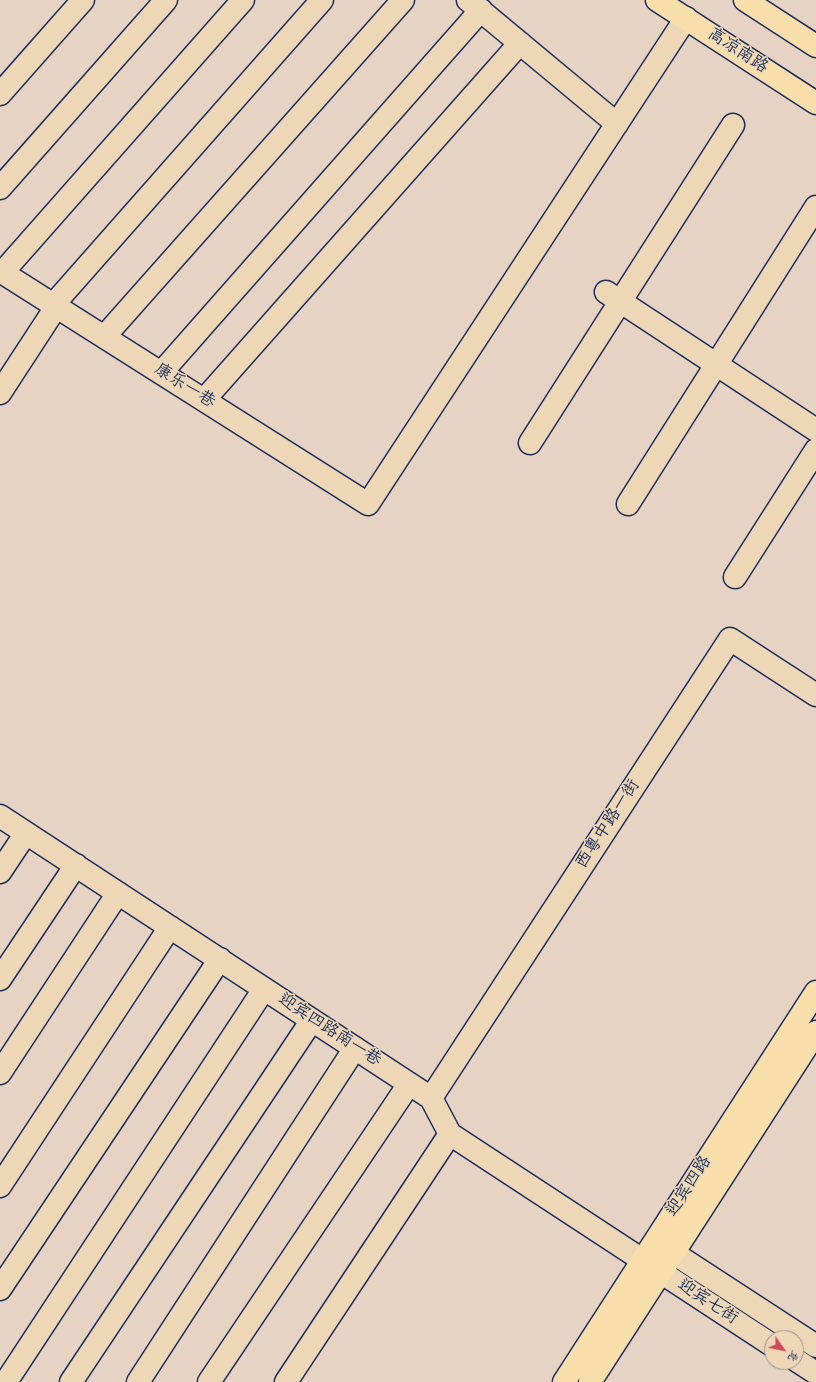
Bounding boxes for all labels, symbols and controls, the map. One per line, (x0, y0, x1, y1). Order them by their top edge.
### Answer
street label: 高凉南路 (703, 25, 771, 79)
street label: 康乐一巷 (150, 360, 218, 414)
street label: 西粤中路一街 (573, 777, 645, 873)
street label: 迎宾四路南一巷 (274, 990, 384, 1072)
street label: 迎宾四路 (663, 1153, 717, 1221)
street label: 迎宾七街 (673, 1276, 741, 1330)
north arrow (764, 1330, 804, 1370)
text: 北 (784, 1347, 803, 1365)

